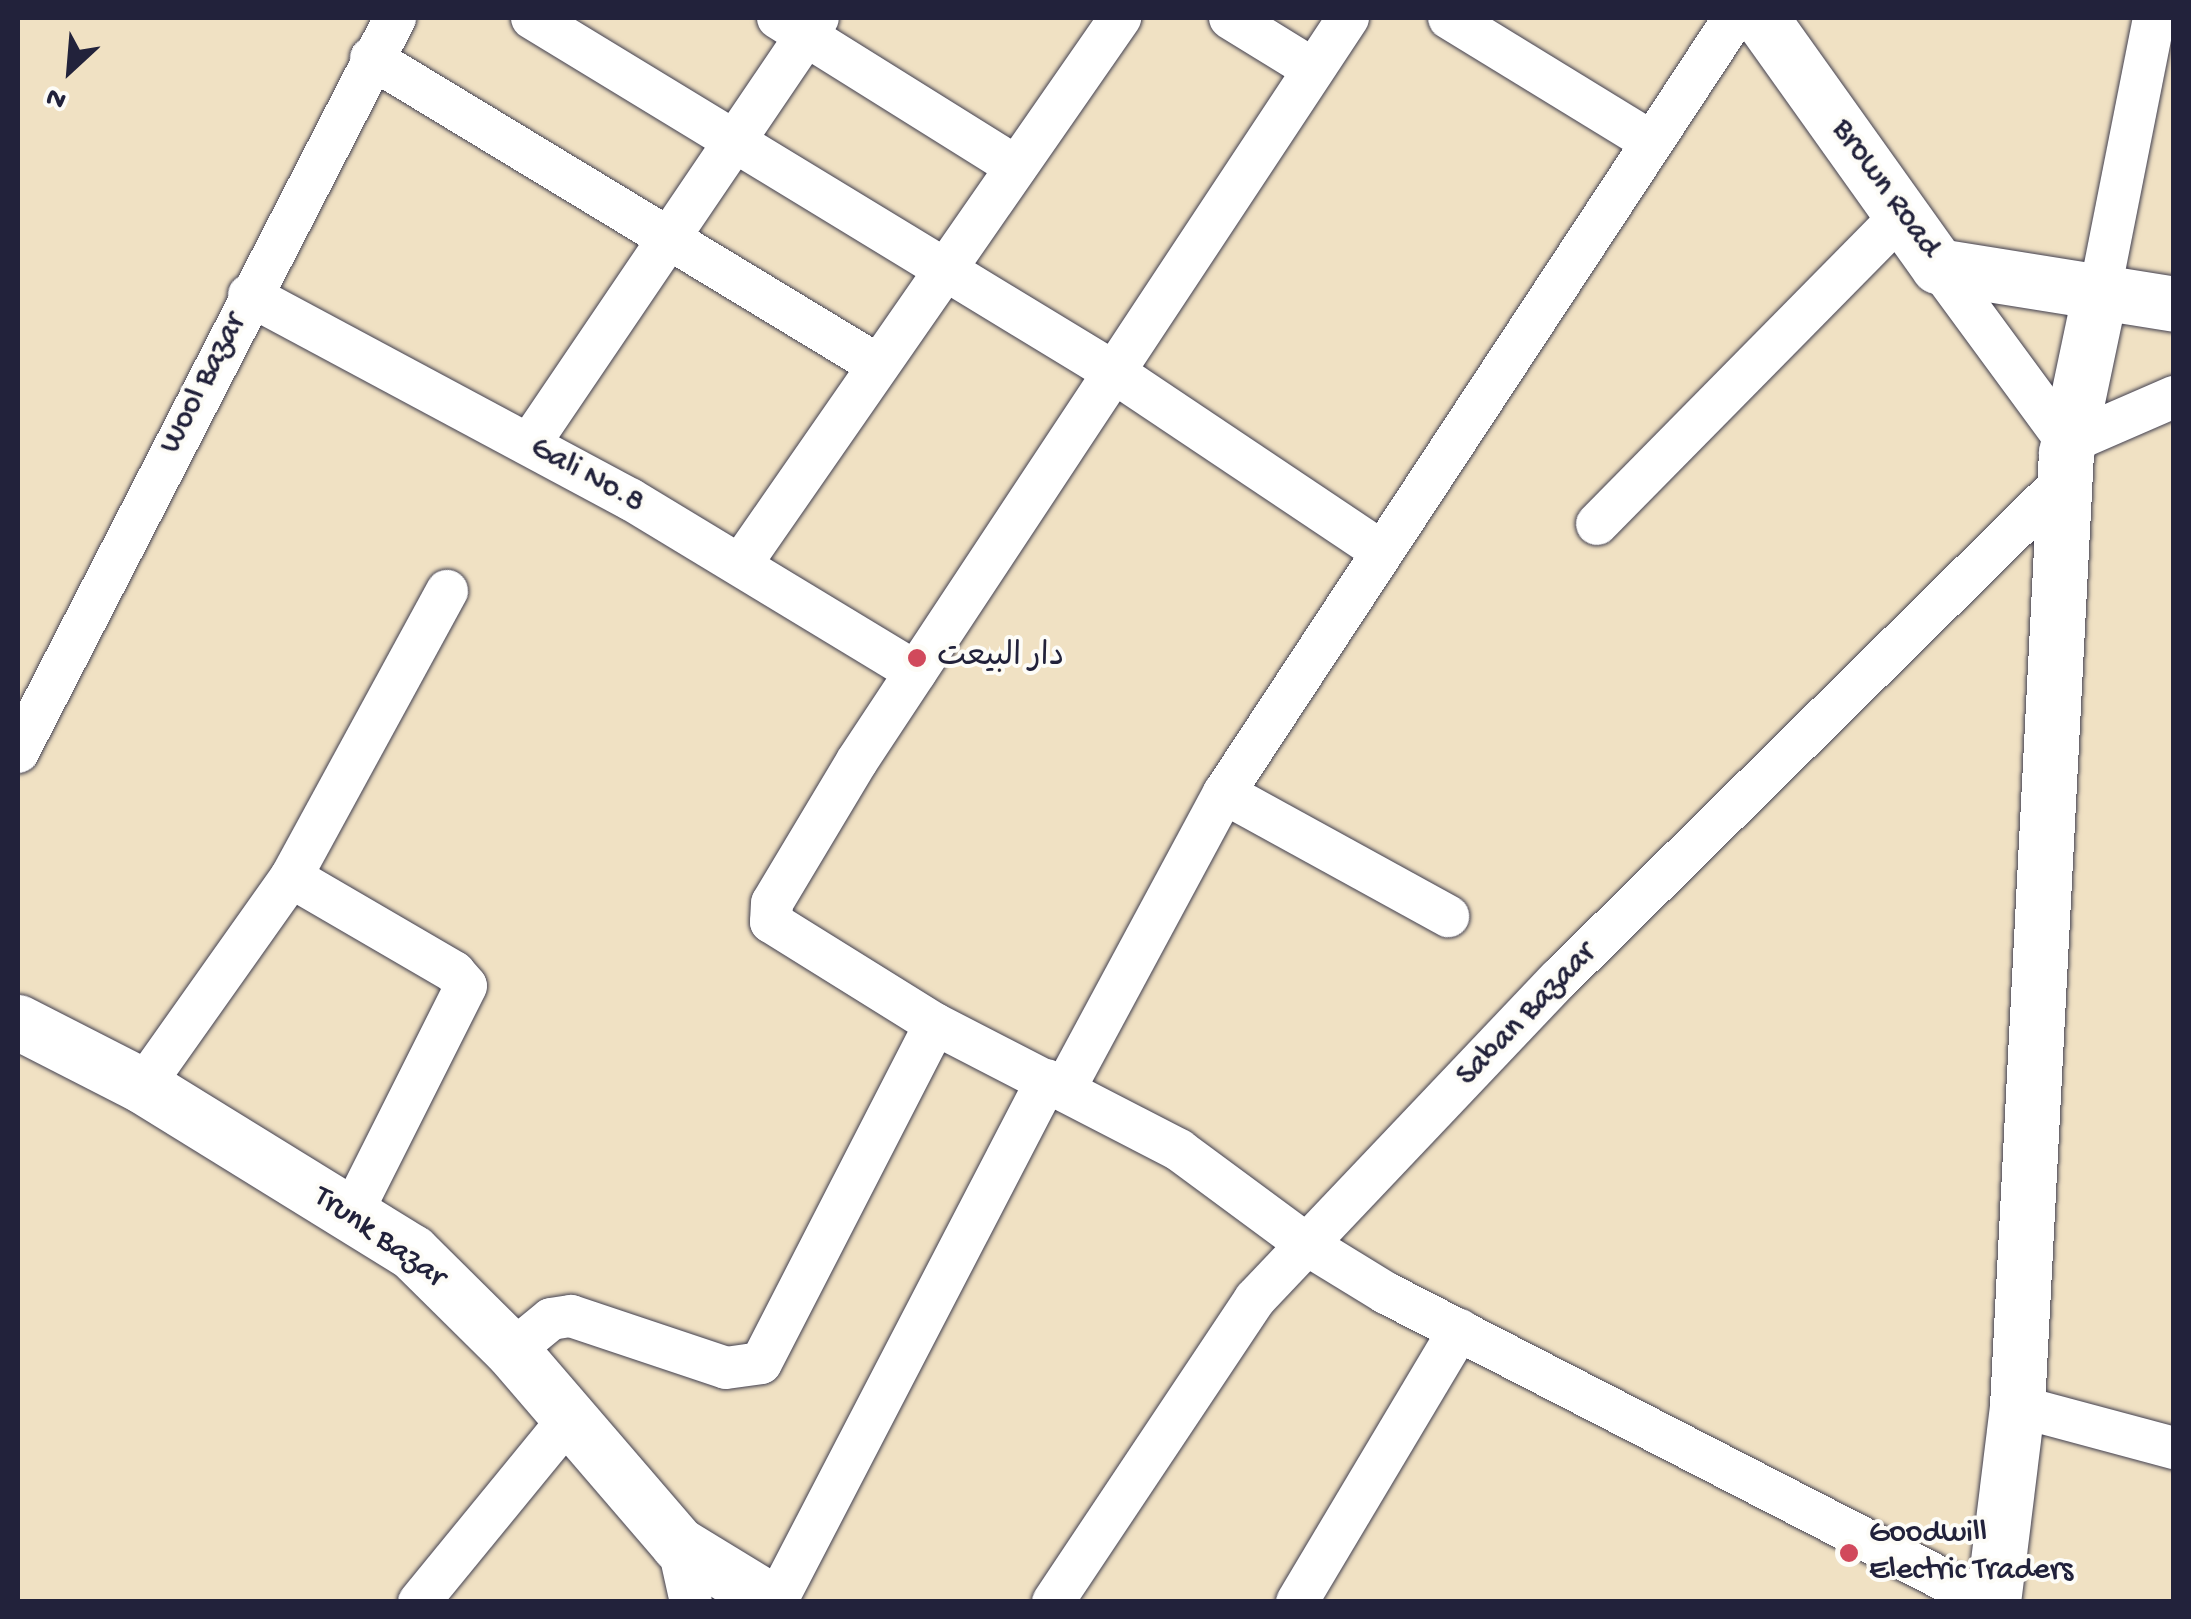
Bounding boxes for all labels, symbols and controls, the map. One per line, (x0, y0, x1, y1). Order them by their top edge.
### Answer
north arrow (20, 20, 120, 120)
text: N (41, 79, 72, 116)
street label: Brown Road (1822, 112, 1948, 266)
street label: Wool Bazar (152, 307, 256, 461)
street label: Gali No.8 (523, 429, 651, 523)
place label: دار البیعت (937, 639, 1064, 677)
marker: دار البیعت (906, 647, 928, 669)
street label: Saban Bazaar (1449, 935, 1605, 1095)
street label: Trunk Bazar (305, 1178, 453, 1298)
place label: Goodwill Electric Traders (1869, 1516, 2073, 1591)
marker: Goodwill Electric Traders (1838, 1542, 1860, 1564)

